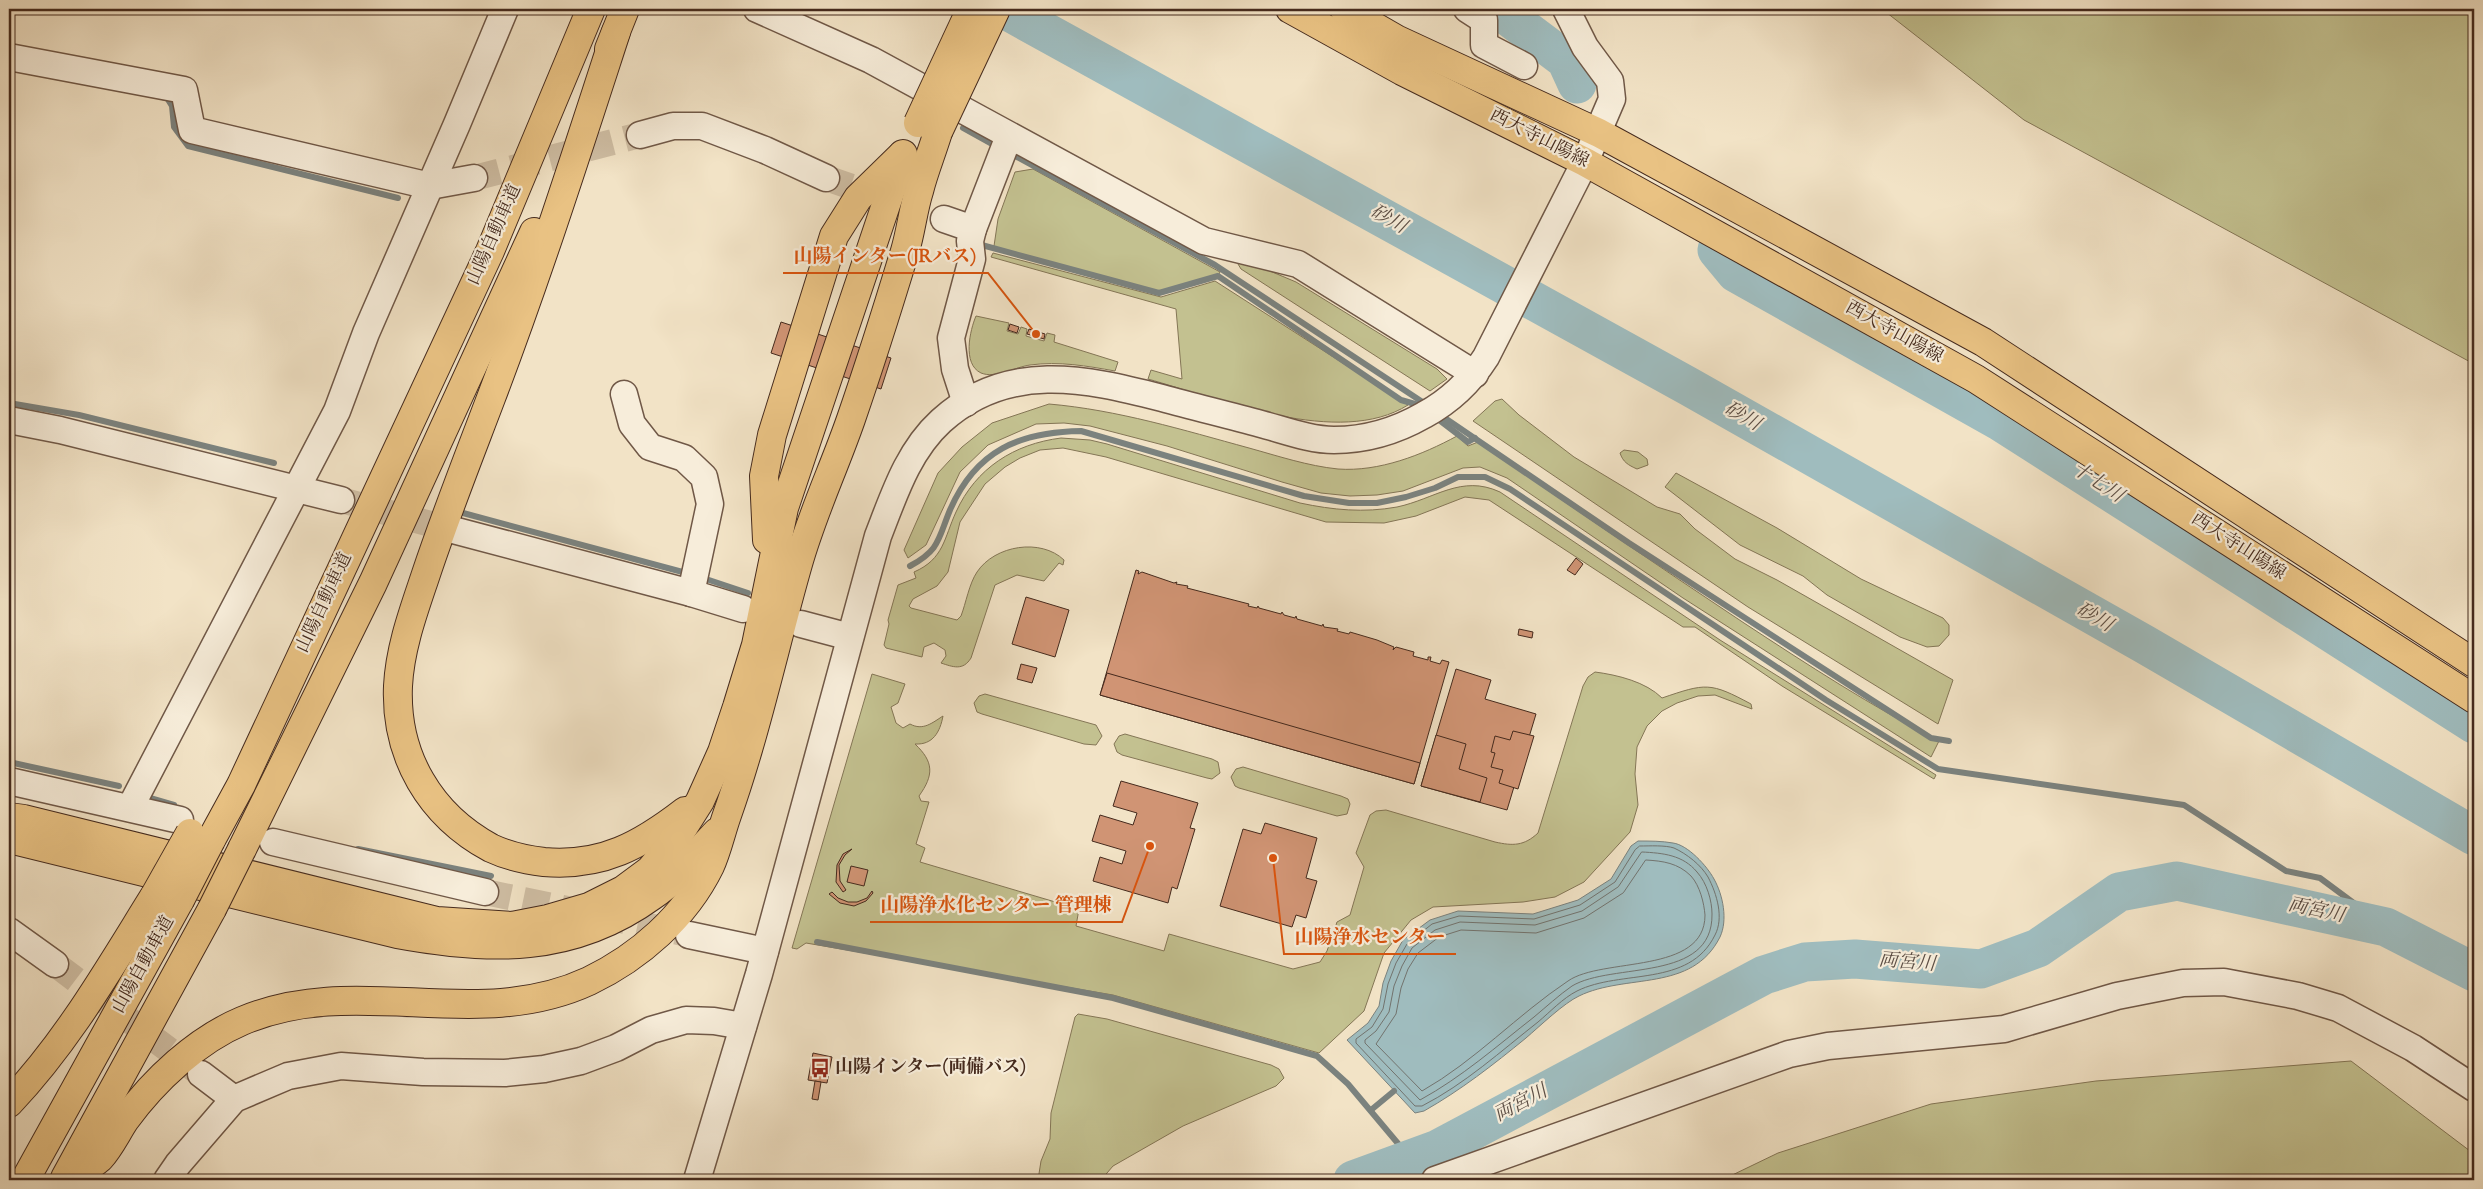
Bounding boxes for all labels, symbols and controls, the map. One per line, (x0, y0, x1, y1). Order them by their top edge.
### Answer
street label: 西大寺山陽線 (1485, 103, 1593, 175)
street label: 山陽自動車道 (461, 180, 529, 290)
water label: 砂川 (1365, 199, 1413, 242)
callout: 山陽インター(JRバス) (783, 239, 988, 273)
text: 山陽インター(JRバス) (794, 244, 976, 271)
street label: 西大寺山陽線 (1840, 295, 1948, 371)
water label: 砂川 (1719, 396, 1767, 439)
water label: 十七川 (2066, 456, 2130, 511)
street label: 西大寺山陽線 (2186, 507, 2290, 587)
street label: 山陽自動車道 (290, 549, 360, 657)
water label: 砂川 (2071, 597, 2119, 640)
callout: 山陽浄水化センター 管理棟 (870, 888, 1122, 922)
water label: 両宮川 (2285, 892, 2349, 931)
text: 山陽浄水化センター 管理棟 (880, 893, 1112, 920)
street label: 山陽自動車道 (106, 911, 182, 1019)
callout: 山陽浄水センター (1284, 920, 1456, 954)
text: 山陽浄水センター (1294, 925, 1446, 952)
water label: 両宮川 (1877, 947, 1939, 979)
place label: 山陽インター(両備バス) (835, 1055, 1026, 1081)
bus stop icon: 山陽インター(両備バス) (809, 1057, 831, 1079)
water label: 両宮川 (1489, 1078, 1554, 1129)

